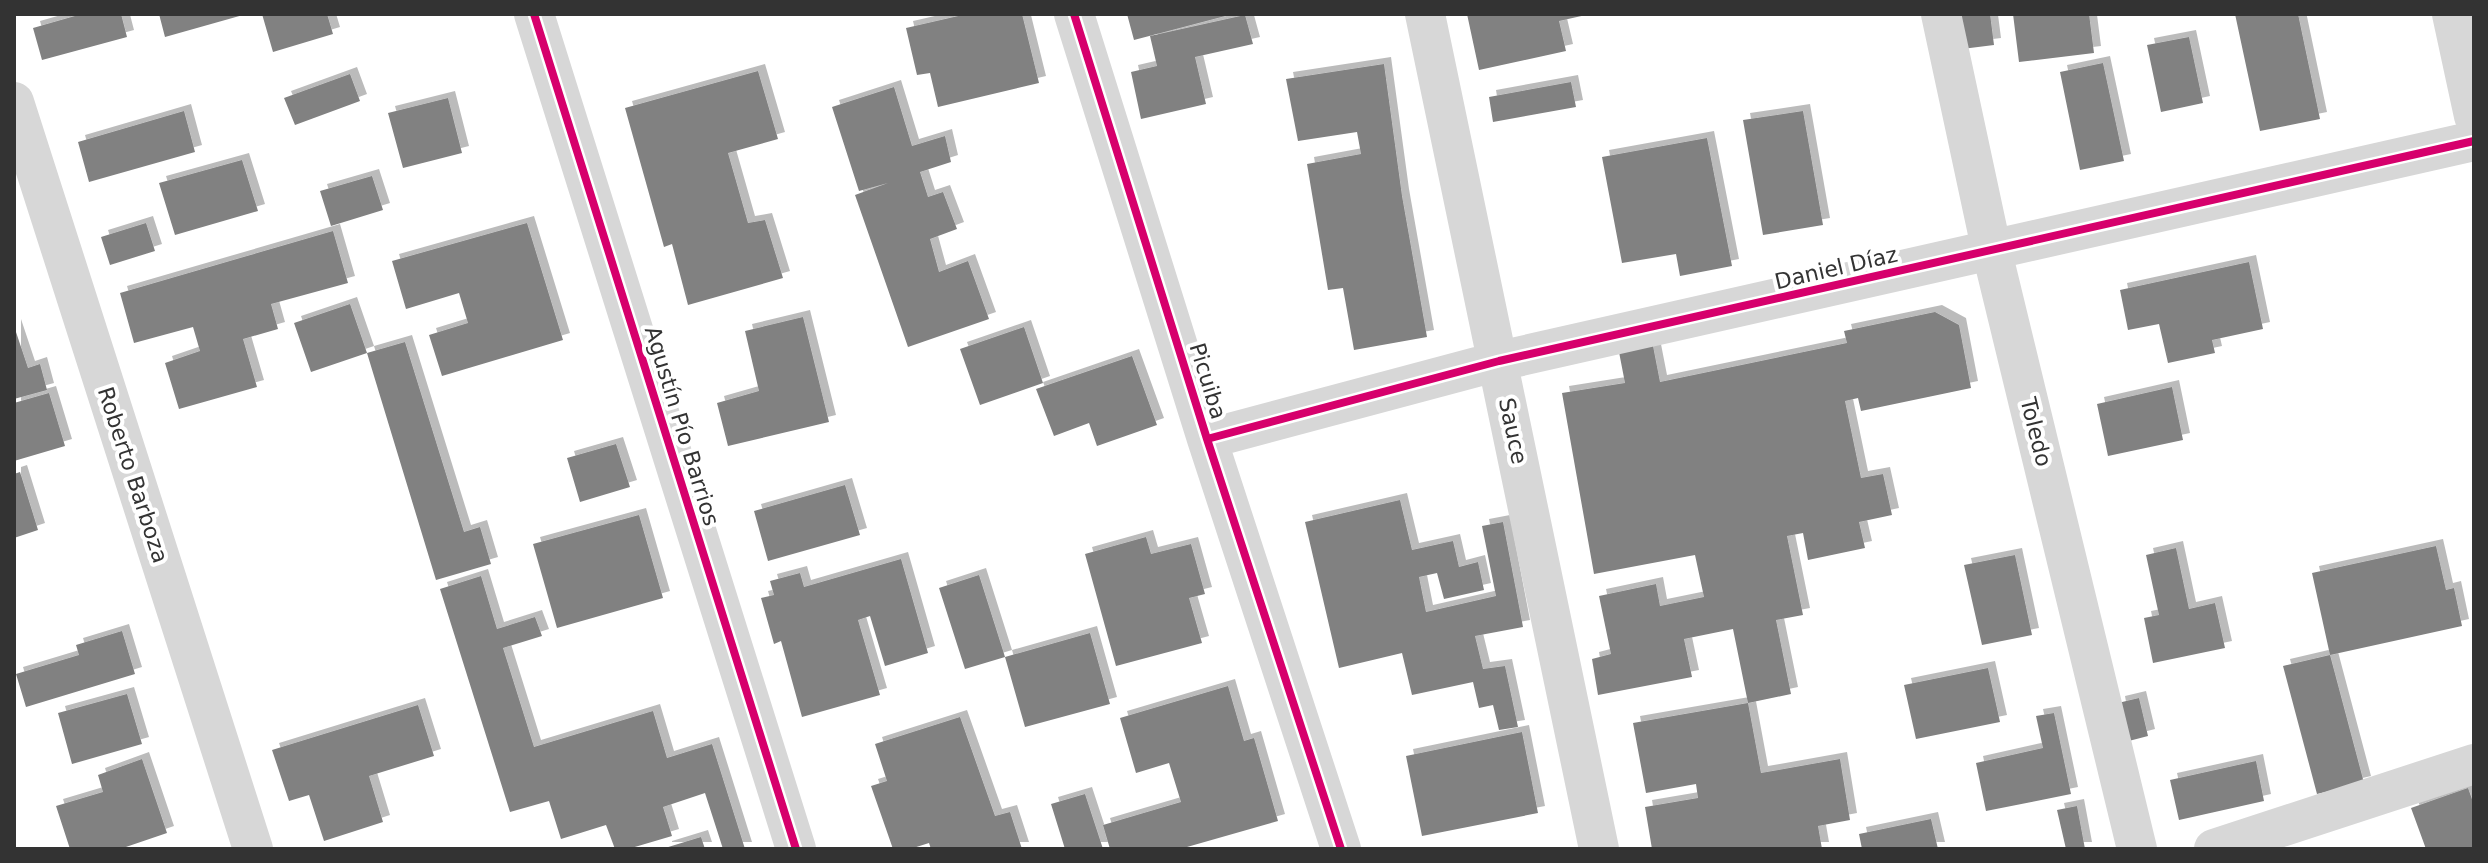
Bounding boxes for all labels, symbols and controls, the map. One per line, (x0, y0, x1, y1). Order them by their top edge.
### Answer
street label: Daniel Díaz (1772, 242, 1900, 294)
street label: Agustín Pío Barrios (640, 323, 724, 529)
street label: Picuiba (1185, 340, 1231, 422)
street label: Roberto Barboza (93, 384, 173, 566)
street label: Toledo (2015, 394, 2057, 469)
street label: Sauce (1494, 396, 1532, 466)

